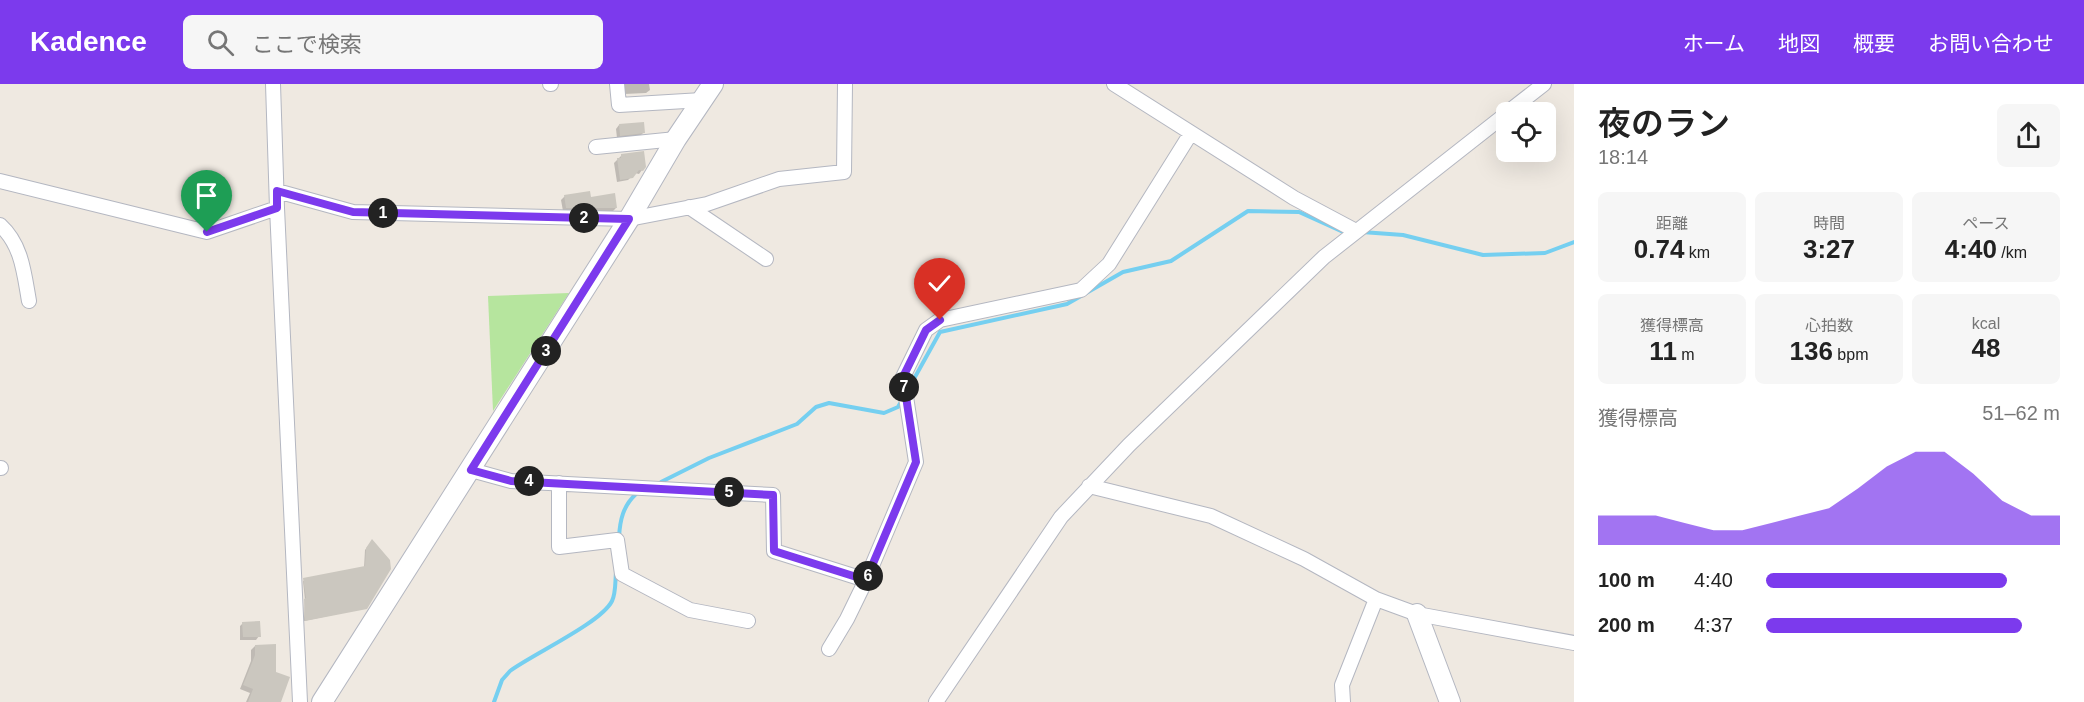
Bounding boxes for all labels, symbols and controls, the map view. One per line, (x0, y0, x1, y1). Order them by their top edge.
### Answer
search box (183, 15, 603, 69)
text: Kadence (30, 26, 147, 57)
icon: search (204, 26, 237, 59)
text: ここで検索 (252, 32, 362, 57)
text: ホーム (1683, 32, 1745, 55)
text: 地図 (1778, 32, 1820, 55)
text: 概要 (1853, 32, 1895, 55)
text: お問い合わせ (1928, 32, 2054, 55)
map controls (1496, 102, 1556, 162)
button: locate (1496, 102, 1556, 162)
button: share (1997, 104, 2060, 167)
text: 夜のラン (1598, 105, 1730, 142)
text: 18:14 (1598, 146, 1648, 168)
pin (181, 170, 232, 232)
icon: arrive (190, 179, 223, 212)
pin: 1 (368, 198, 398, 228)
pin: 2 (569, 203, 599, 233)
text: 1 (379, 204, 387, 221)
text: 2 (580, 209, 588, 226)
text: 距離 (1656, 215, 1688, 232)
text: 時間 (1813, 215, 1845, 232)
text: ペース (1962, 215, 2010, 232)
text: 0.74 (1634, 234, 1684, 264)
text: 3:27 (1803, 234, 1855, 264)
text: 4:40 (1945, 234, 1997, 264)
text: km (1684, 244, 1710, 261)
text: /km (1997, 244, 2027, 261)
pin (914, 258, 965, 320)
icon: check (923, 267, 956, 300)
text: kcal (1972, 315, 2000, 332)
text: 獲得標高 (1640, 317, 1704, 334)
text: 心拍数 (1805, 317, 1853, 334)
text: 48 (1972, 333, 2000, 363)
pin: 3 (531, 336, 561, 366)
text: 11 (1649, 336, 1677, 366)
text: 136 (1790, 336, 1833, 366)
text: 3 (542, 342, 550, 359)
text: m (1677, 346, 1695, 363)
text: bpm (1833, 346, 1868, 363)
pin: 7 (889, 372, 919, 402)
text: 7 (900, 378, 908, 395)
text: 51–62 m (1982, 402, 2060, 424)
text: 獲得標高 (1598, 407, 1678, 429)
pin: 4 (514, 466, 544, 496)
text: 4 (525, 472, 533, 489)
pin: 5 (714, 477, 744, 507)
text: 5 (725, 483, 733, 500)
pin: 6 (853, 561, 883, 591)
text: 6 (864, 567, 872, 584)
text: 100 m (1598, 569, 1655, 591)
text: 4:40 (1694, 569, 1733, 591)
text: 200 m (1598, 614, 1655, 636)
text: 4:37 (1694, 614, 1733, 636)

